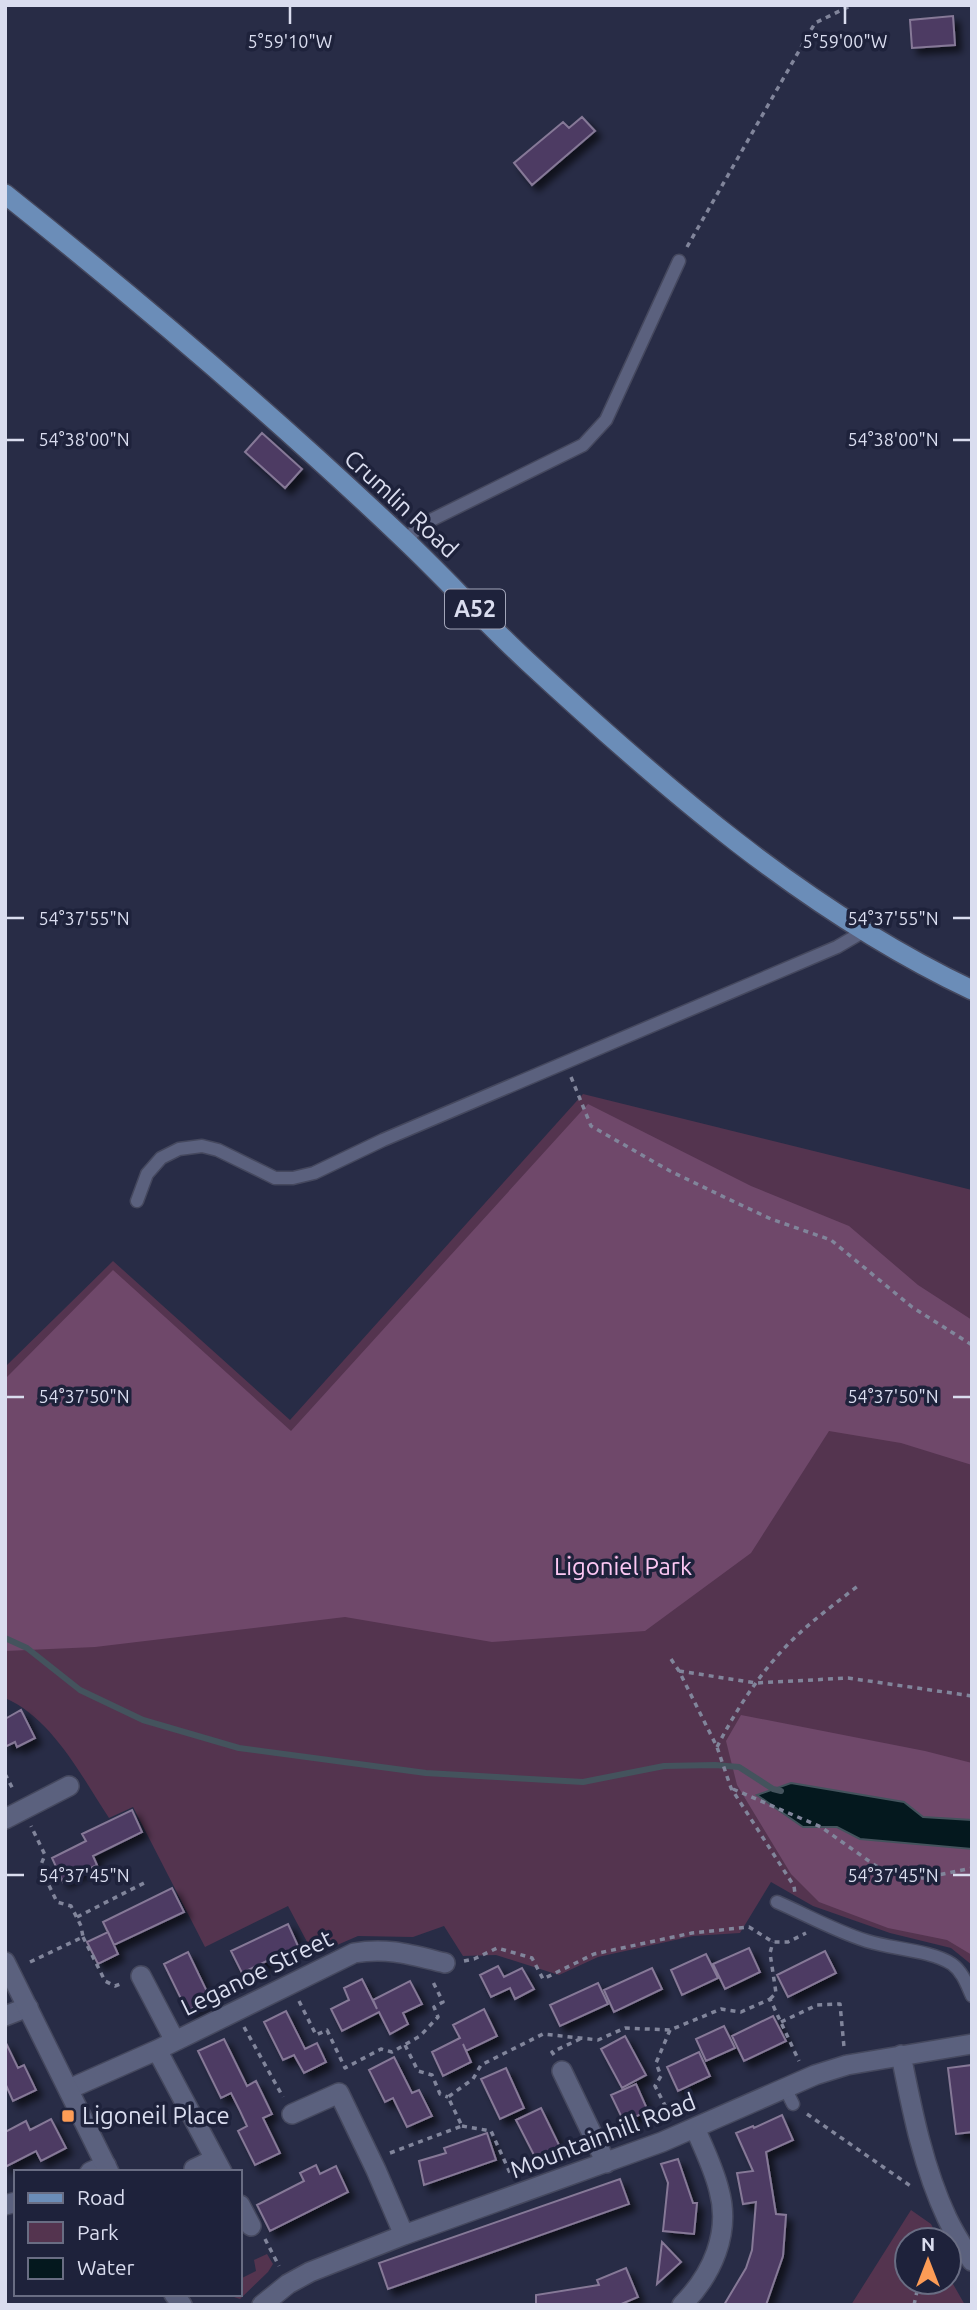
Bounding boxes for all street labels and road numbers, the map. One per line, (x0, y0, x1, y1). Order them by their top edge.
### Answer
street label: Crumlin Road (339, 444, 464, 563)
road number: A52 (445, 590, 505, 628)
street label: Leganoe Street (177, 1924, 337, 2021)
street label: Mountainhill Road (506, 2088, 699, 2183)

